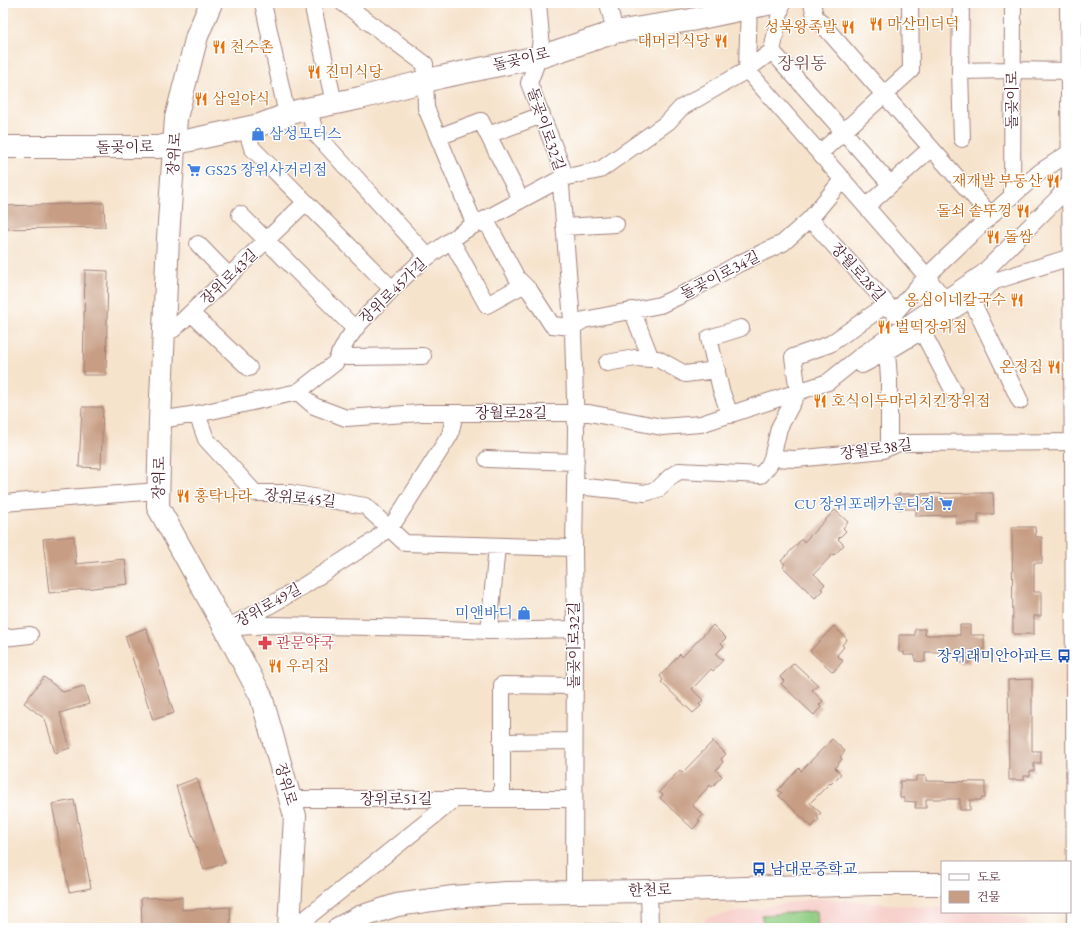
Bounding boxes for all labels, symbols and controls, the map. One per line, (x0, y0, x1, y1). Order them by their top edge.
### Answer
place label: 마산미더덕 (887, 14, 959, 33)
restaurant icon: 마산미더덕 (868, 16, 884, 32)
place label: 성북왕족발 (765, 17, 838, 36)
restaurant icon: 성북왕족발 (840, 19, 856, 35)
place label: 대머리식당 (638, 31, 711, 50)
restaurant icon: 대머리식당 (713, 33, 729, 49)
place label: 천수촌 (230, 37, 274, 56)
restaurant icon: 천수촌 (211, 39, 227, 55)
street label: 돌곶이로 (491, 43, 552, 74)
district label: 장위동 (777, 52, 827, 74)
place label: 진미식당 (325, 62, 383, 81)
restaurant icon: 진미식당 (306, 64, 322, 80)
street label: 돌곶이로 (1002, 71, 1021, 129)
street label: 돌곶이로32길 (523, 85, 570, 173)
place label: 삼일야식 (212, 89, 270, 108)
restaurant icon: 삼일야식 (193, 91, 209, 107)
place label: 삼성모터스 (269, 124, 342, 143)
shop icon: 삼성모터스 (250, 126, 266, 142)
street label: 장위로 (163, 131, 185, 176)
street label: 돌곶이로 (96, 136, 155, 157)
place label: GS25 장위사거리점 (205, 160, 327, 179)
supermarket icon: GS25 장위사거리점 (186, 162, 202, 178)
place label: 재개발 부동산 (952, 171, 1042, 190)
restaurant icon: 재개발 부동산 (1045, 173, 1061, 189)
place label: 돌쇠 솥뚜껑 (937, 201, 1012, 220)
restaurant icon: 돌쇠 솥뚜껑 (1015, 203, 1031, 219)
place label: 돌쌈 (1004, 227, 1033, 246)
restaurant icon: 돌쌈 (985, 229, 1001, 245)
street label: 장월로28길 (827, 238, 890, 305)
street label: 장위로43길 (196, 245, 261, 309)
street label: 돌곶이로34길 (677, 246, 763, 303)
street label: 장위로45가길 (355, 254, 430, 328)
place label: 옹심이네칼국수 (905, 290, 1007, 309)
restaurant icon: 옹심이네칼국수 (1009, 292, 1025, 308)
place label: 벌떡장위점 (895, 317, 967, 336)
restaurant icon: 벌떡장위점 (876, 319, 892, 335)
place label: 온정집 (1000, 357, 1043, 376)
restaurant icon: 온정집 (1046, 359, 1062, 375)
place label: 호식이두마리치킨장위점 (831, 391, 990, 410)
restaurant icon: 호식이두마리치킨장위점 (812, 393, 828, 409)
street label: 장월로28길 (475, 403, 547, 422)
street label: 장월로38길 (839, 434, 913, 463)
street label: 장위로 (149, 456, 168, 500)
street label: 장위로45길 (263, 484, 337, 511)
place label: 홍탁나라 (194, 486, 252, 505)
restaurant icon: 홍탁나라 (175, 488, 191, 504)
place label: CU 장위포레카운티점 (794, 494, 935, 513)
supermarket icon: CU 장위포레카운티점 (938, 496, 954, 512)
street label: 장위로49길 (232, 579, 304, 630)
street label: 돌곶이로32길 (564, 602, 583, 688)
place label: 미앤바디 (455, 603, 513, 622)
shop icon: 미앤바디 (516, 605, 532, 621)
place label: 관문약국 (276, 633, 334, 652)
pharmacy icon: 관문약국 (257, 635, 273, 651)
place label: 장위래미안아파트 (937, 646, 1054, 665)
bus stop icon: 장위래미안아파트 (1056, 648, 1072, 664)
place label: 우리집 (286, 656, 329, 675)
restaurant icon: 우리집 (267, 658, 283, 674)
street label: 장위로 (271, 760, 302, 808)
street label: 장위로51길 (360, 789, 432, 808)
place label: 남대문중학교 (770, 859, 857, 878)
bus stop icon: 남대문중학교 (751, 861, 767, 877)
legend (941, 861, 1071, 913)
text: 도로 (977, 869, 1001, 885)
street label: 한천로 (628, 880, 672, 899)
text: 건물 (977, 889, 1001, 905)

